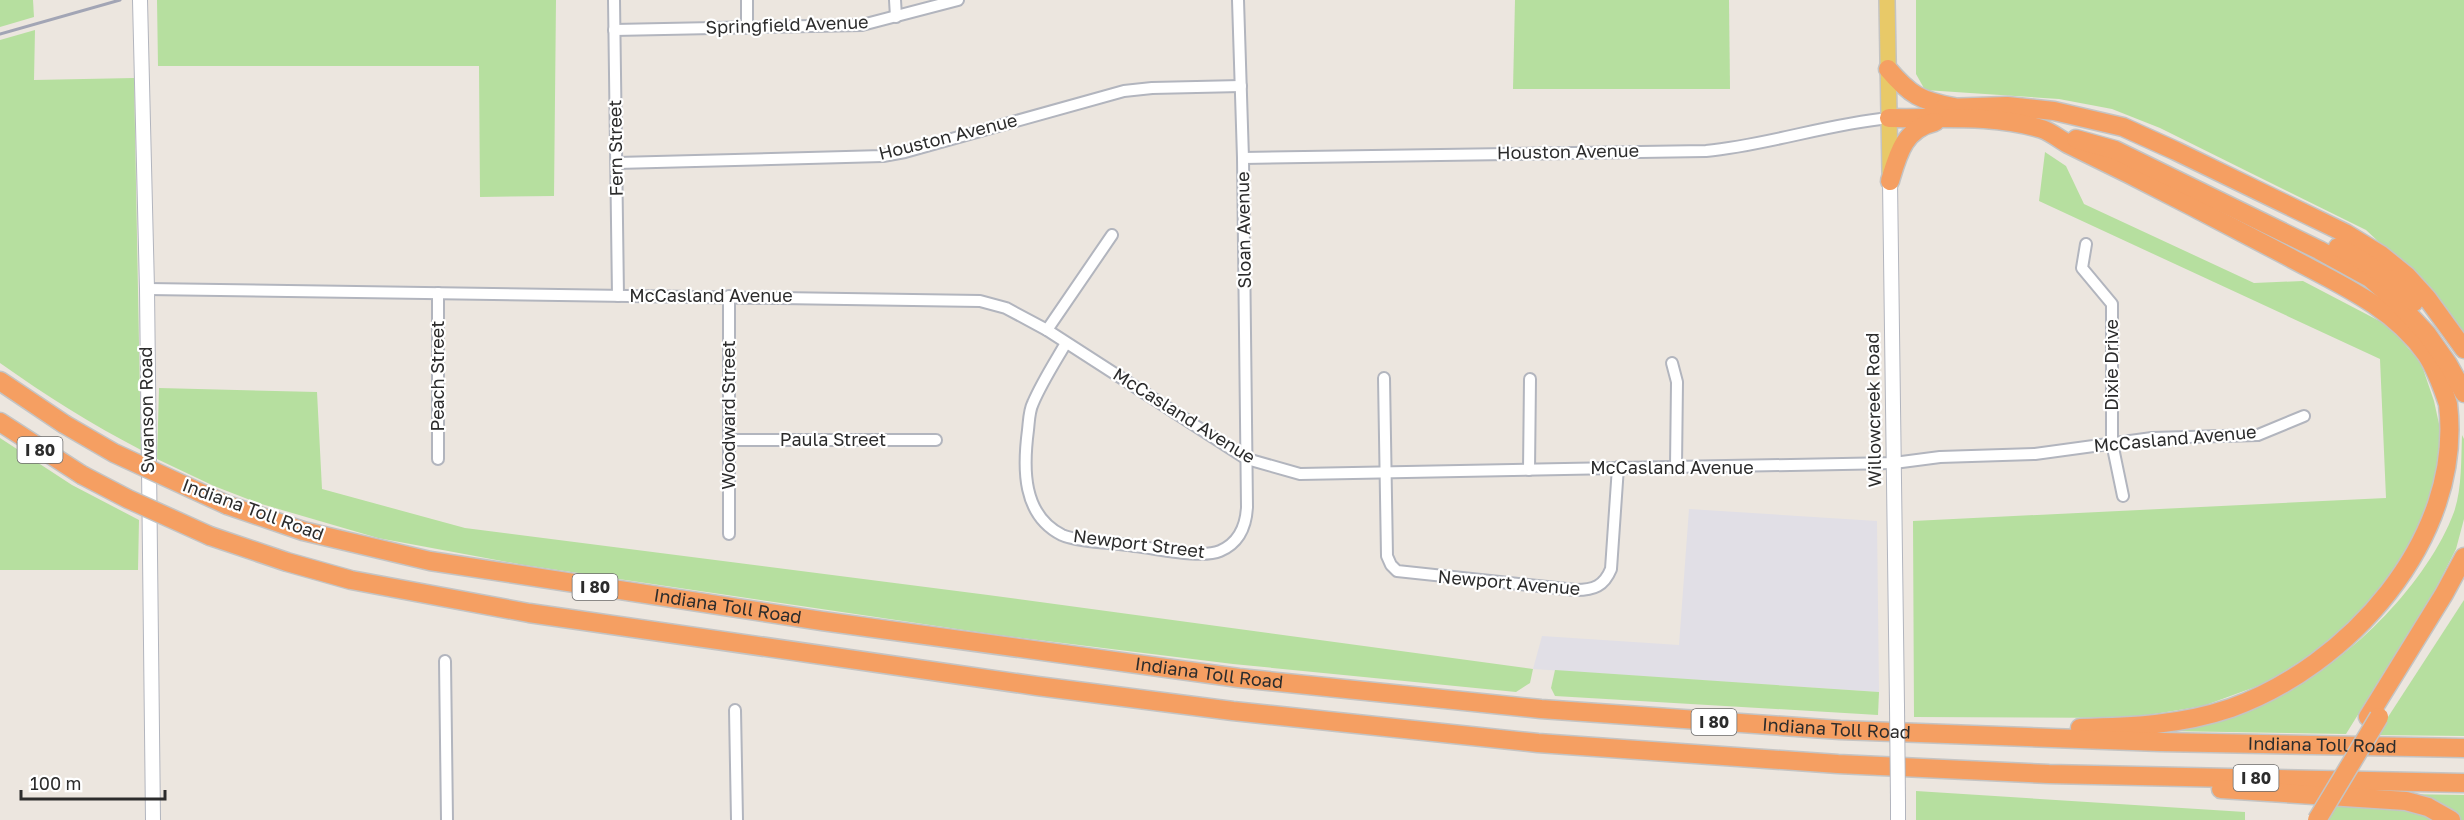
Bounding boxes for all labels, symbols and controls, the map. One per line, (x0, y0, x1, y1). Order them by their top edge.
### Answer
street label: Springfield Avenue (705, 10, 869, 38)
street label: Fern Street (603, 99, 627, 197)
street label: Houston Avenue (876, 108, 1019, 164)
street label: Houston Avenue (1497, 139, 1639, 163)
street label: Sloan Avenue (1231, 171, 1255, 289)
street label: McCasland Avenue (629, 284, 793, 306)
street label: Dixie Drive (2100, 319, 2122, 411)
street label: Peach Street (426, 321, 448, 431)
street label: Willowcreek Road (1861, 332, 1885, 488)
street label: Woodward Street (717, 340, 739, 490)
street label: Swanson Road (134, 346, 158, 474)
street label: McCasland Avenue (1109, 363, 1260, 468)
street label: McCasland Avenue (2093, 420, 2257, 456)
street label: Paula Street (780, 428, 886, 450)
road number: I 80 (18, 437, 63, 463)
street label: McCasland Avenue (1590, 456, 1754, 478)
street label: Indiana Toll Road (180, 473, 327, 545)
street label: Newport Street (1072, 524, 1206, 562)
street label: Newport Avenue (1437, 565, 1581, 599)
road number: I 80 (572, 574, 618, 600)
street label: Indiana Toll Road (653, 583, 803, 628)
street label: Indiana Toll Road (1134, 652, 1284, 692)
road number: I 80 (1692, 709, 1736, 735)
street label: Indiana Toll Road (1761, 713, 1911, 743)
street label: Indiana Toll Road (2247, 732, 2397, 757)
scale bar (21, 763, 165, 801)
road number: I 80 (2234, 765, 2278, 791)
text: 100 m (30, 772, 81, 794)

